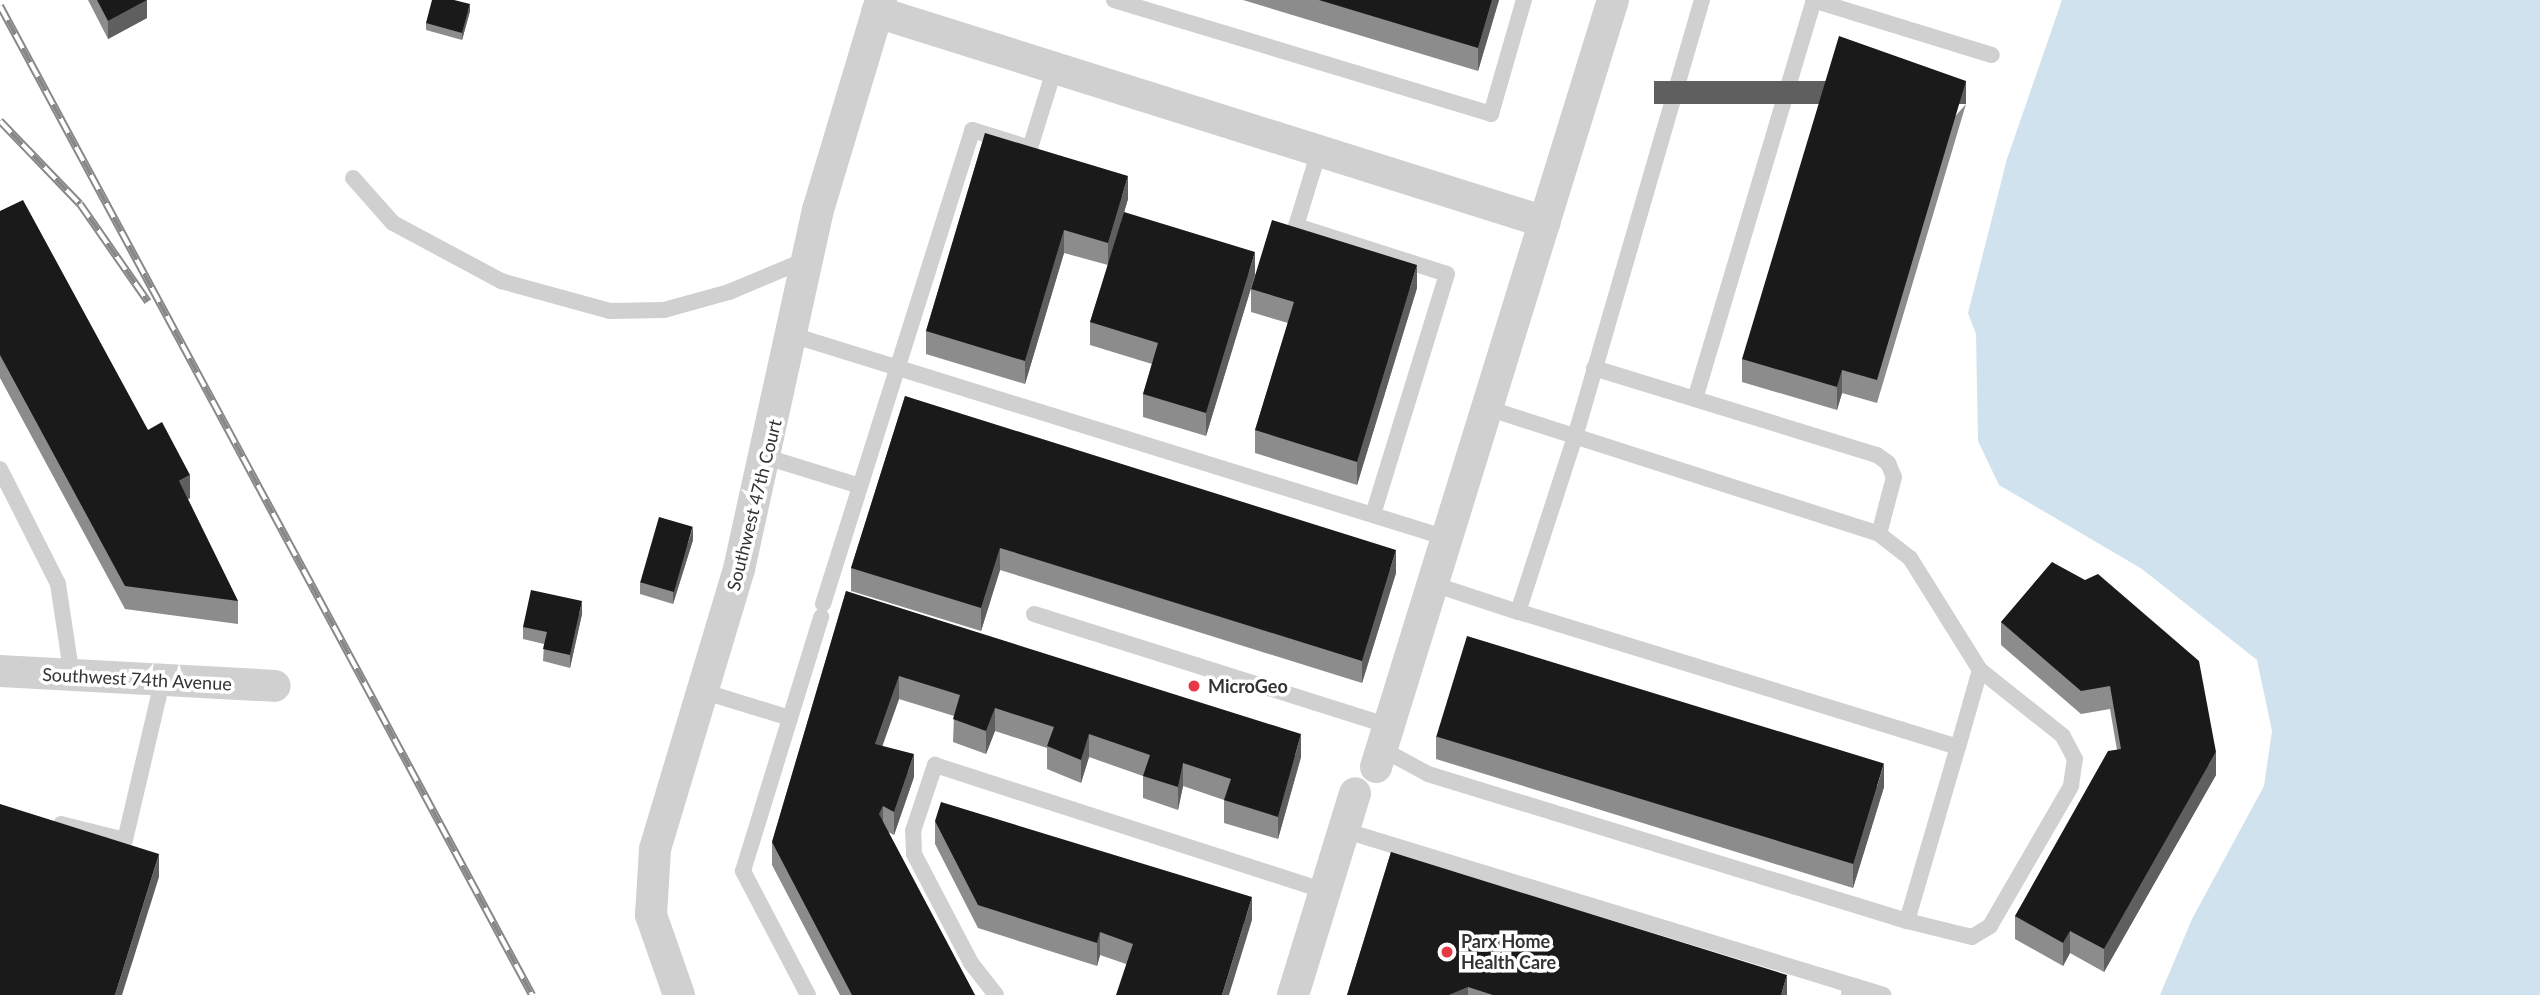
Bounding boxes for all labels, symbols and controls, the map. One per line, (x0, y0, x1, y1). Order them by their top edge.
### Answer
street label: Southwest 47th Court (722, 417, 786, 593)
street label: Southwest 74th Avenue (41, 663, 233, 695)
place label: MicroGeo (1208, 675, 1288, 697)
marker: MicroGeo (1186, 678, 1202, 694)
place label: Parx Home Health Care (1461, 931, 1556, 974)
marker: Parx Home Health Care (1439, 944, 1455, 960)

